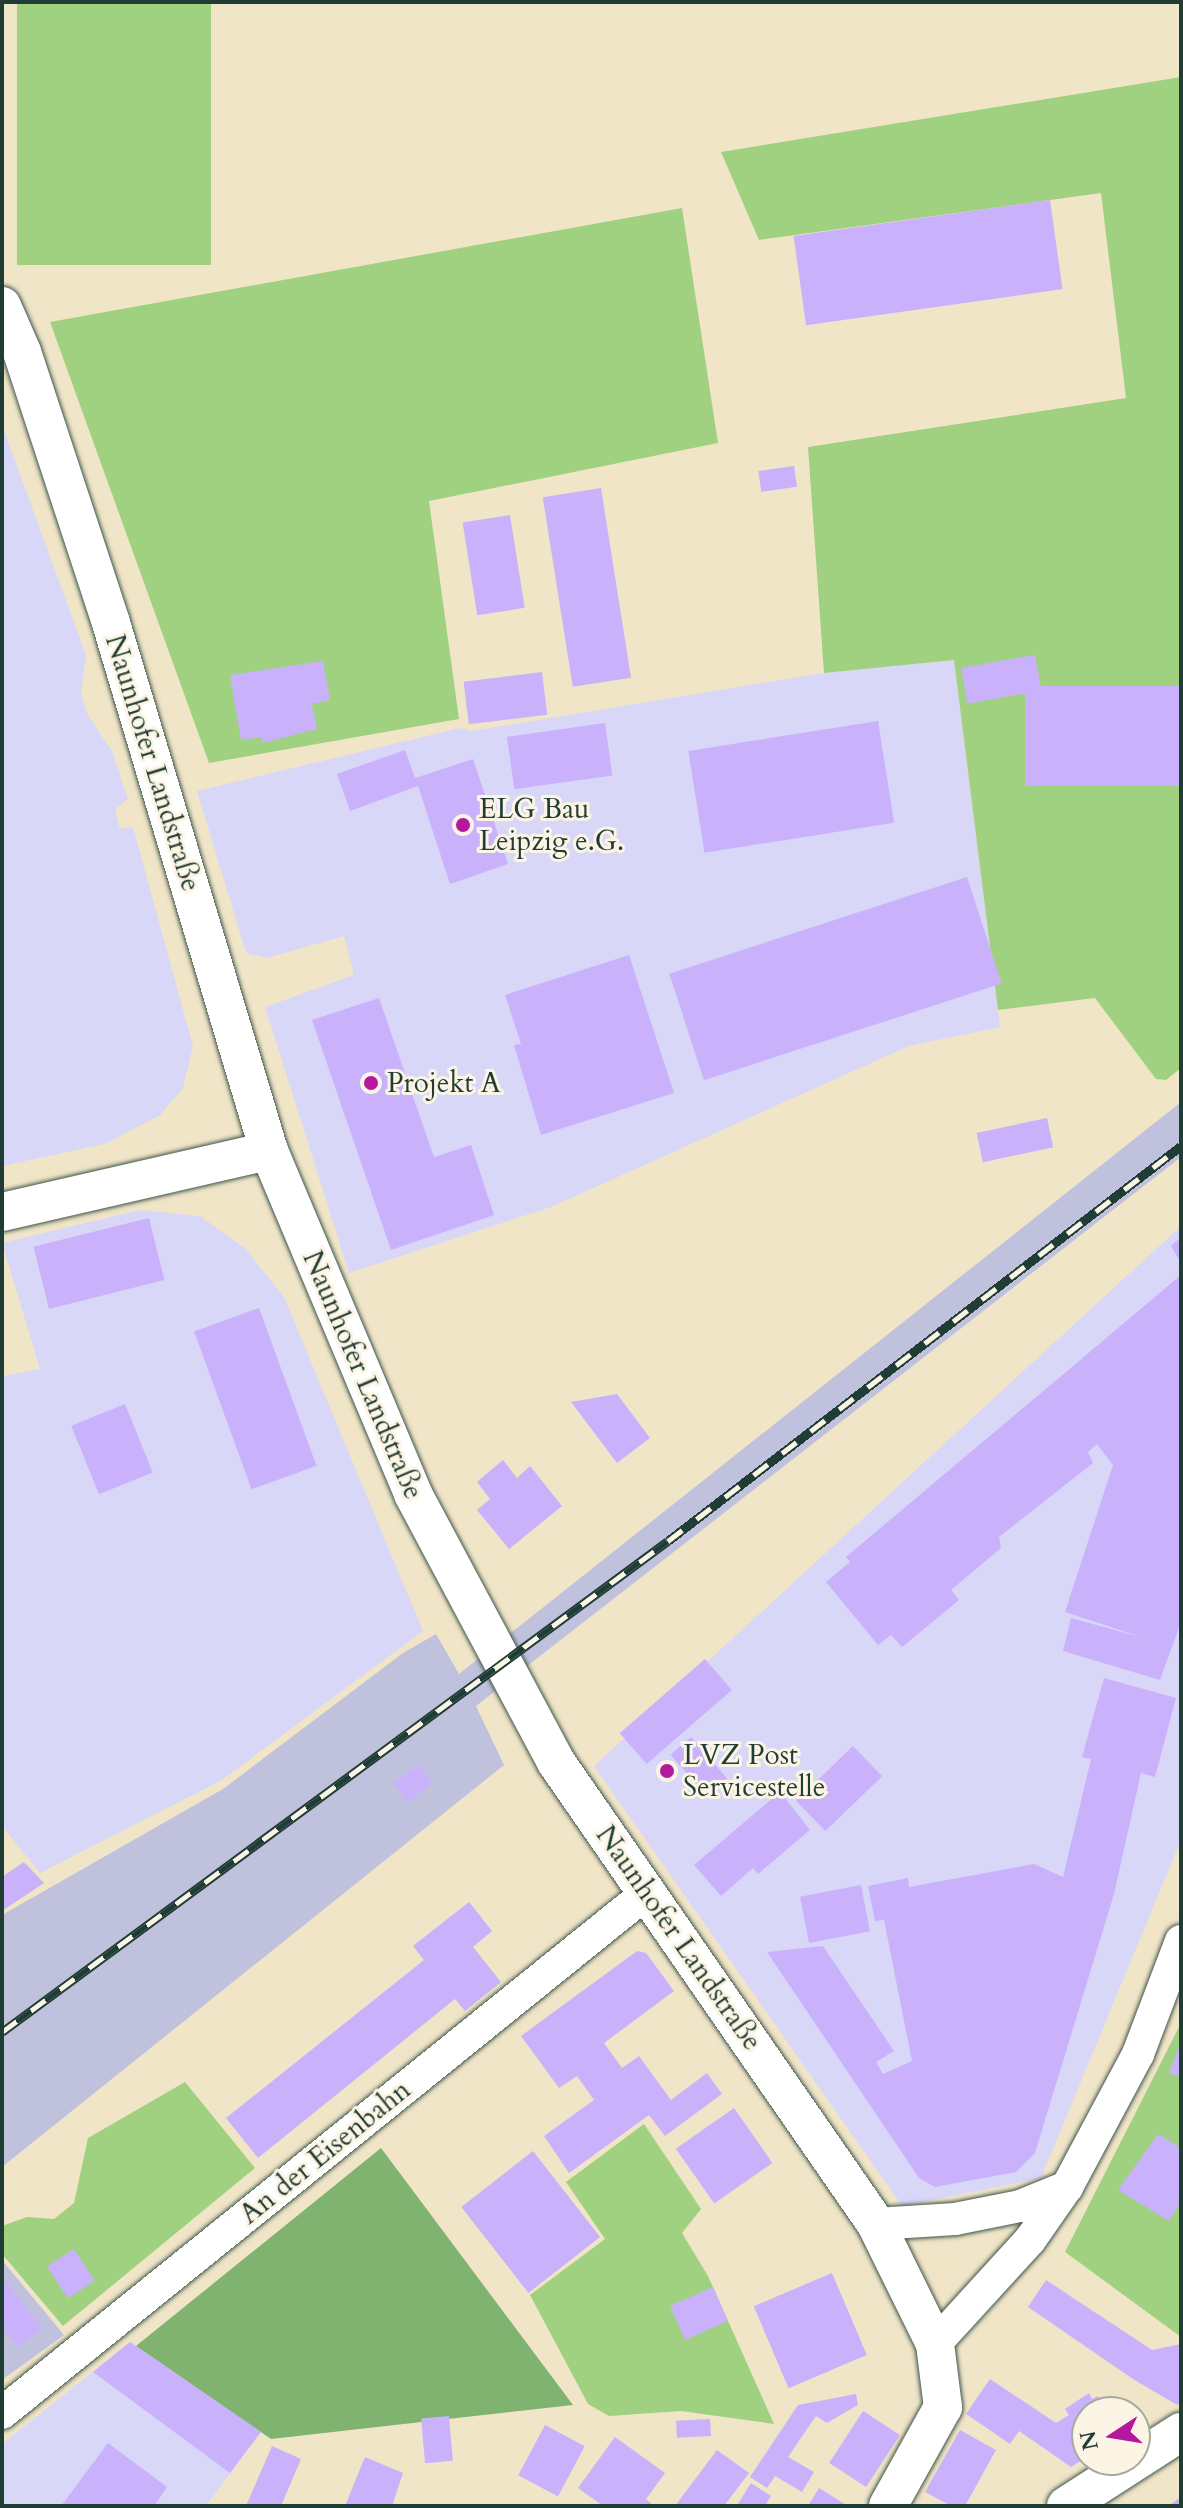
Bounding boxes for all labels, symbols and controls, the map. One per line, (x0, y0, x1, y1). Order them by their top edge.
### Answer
street label: Naunhofer Landstraße (98, 631, 208, 895)
place label: ELG Bau Leipzig e.G. (479, 792, 624, 858)
marker: ELG Bau Leipzig e.G. (454, 816, 472, 834)
place label: Projekt A (387, 1066, 501, 1100)
marker: Projekt A (362, 1074, 380, 1092)
street label: Naunhofer Landstraße (295, 1246, 431, 1504)
place label: LVZ Post Servicestelle (683, 1738, 825, 1804)
marker: LVZ Post Servicestelle (658, 1762, 676, 1780)
street label: Naunhofer Landstraße (589, 1819, 769, 2057)
street label: An der Eisenbahn (233, 2073, 417, 2231)
north arrow (1071, 2396, 1151, 2476)
text: N (1073, 2428, 1106, 2453)

